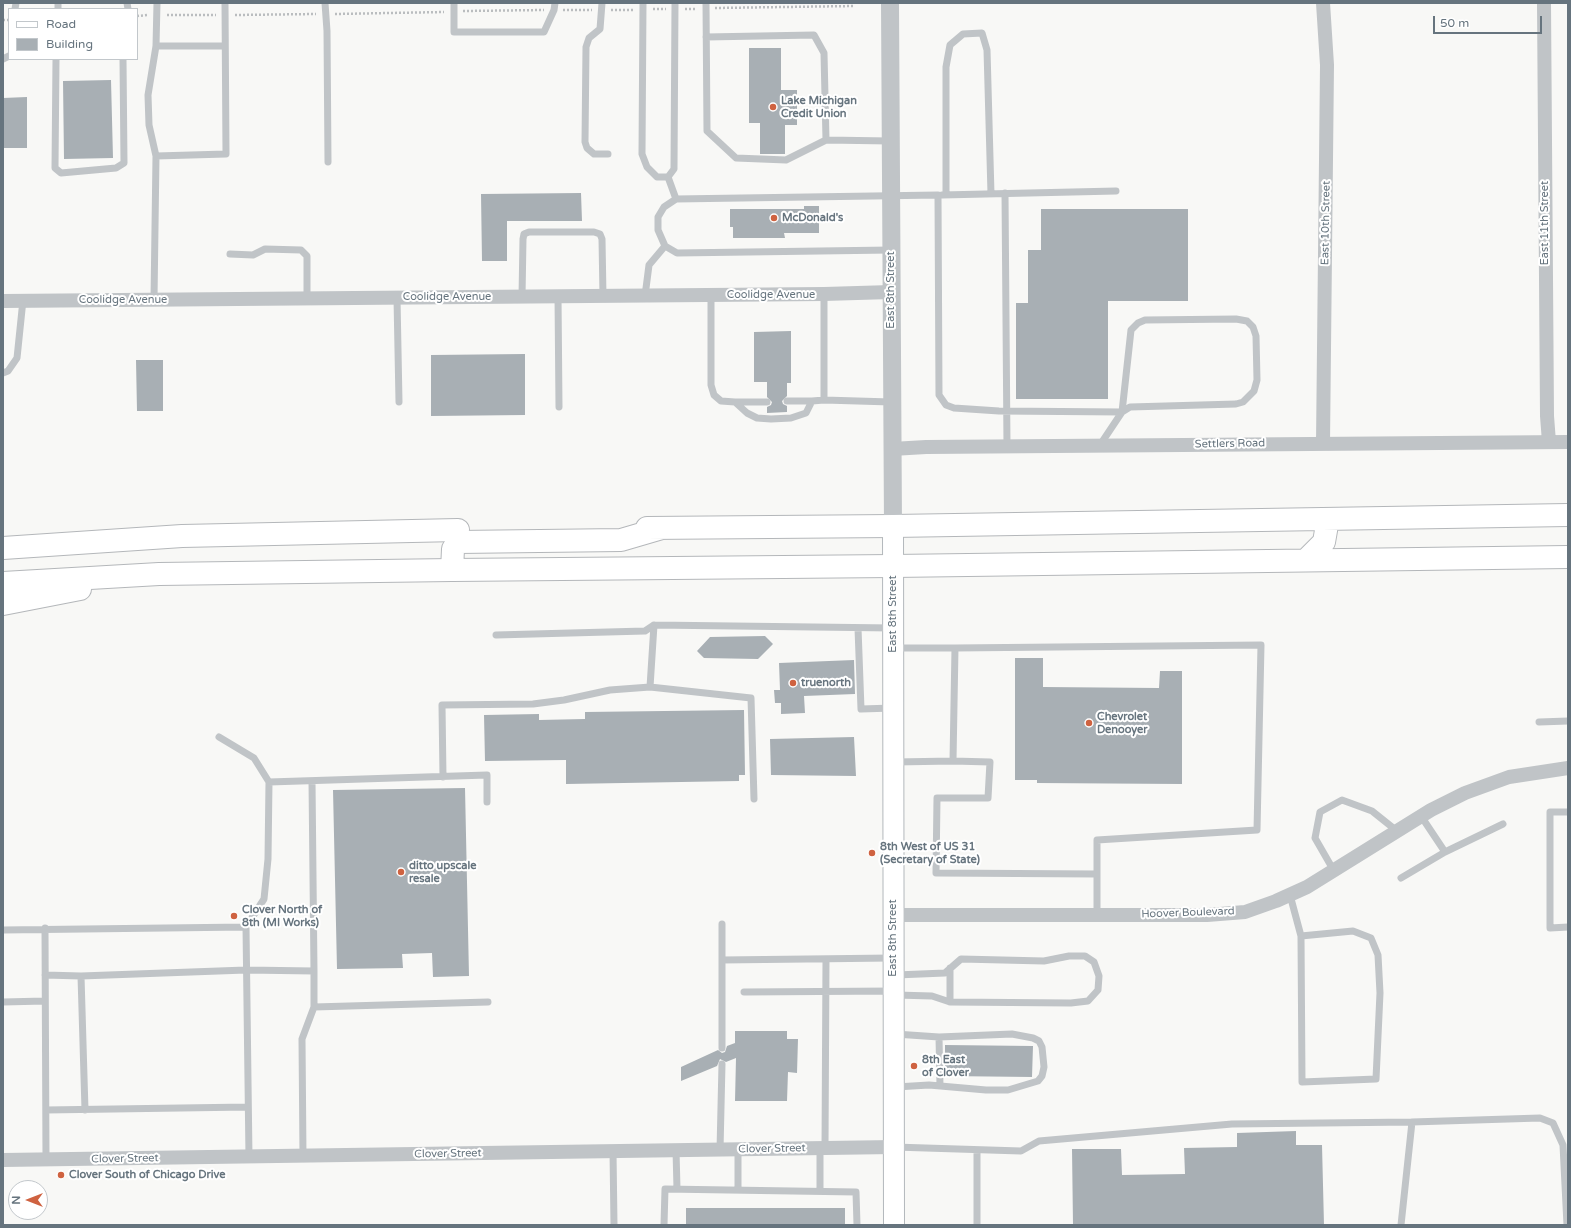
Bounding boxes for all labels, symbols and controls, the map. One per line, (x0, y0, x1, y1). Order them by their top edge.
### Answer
legend (8, 8, 138, 60)
scale bar (1435, 8, 1544, 34)
text: 50 m (1440, 16, 1469, 30)
text: Road (46, 17, 76, 31)
text: Building (46, 37, 93, 51)
place label: Lake Michigan Credit Union (781, 94, 857, 120)
marker: Lake Michigan Credit Union (768, 102, 778, 112)
street label: East 10th Street (1319, 181, 1333, 265)
street label: East 11th Street (1538, 181, 1552, 265)
place label: McDonald's (782, 211, 843, 225)
marker: McDonald's (769, 213, 779, 223)
street label: East 8th Street (884, 251, 898, 329)
street label: Coolidge Avenue (727, 288, 815, 302)
street label: Coolidge Avenue (403, 290, 491, 304)
street label: Coolidge Avenue (79, 293, 167, 307)
street label: Settlers Road (1195, 437, 1265, 451)
street label: East 8th Street (886, 575, 900, 653)
place label: truenorth (801, 676, 851, 690)
marker: truenorth (788, 678, 798, 688)
place label: Chevrolet Denooyer (1097, 710, 1148, 736)
marker: Chevrolet Denooyer (1084, 718, 1094, 728)
place label: 8th West of US 31 (Secretary of State) (880, 840, 980, 866)
marker: 8th West of US 31 (Secretary of State) (867, 848, 877, 858)
place label: ditto upscale resale (409, 859, 476, 885)
marker: ditto upscale resale (396, 867, 406, 877)
street label: East 8th Street (886, 899, 900, 977)
place label: Clover North of 8th (MI Works) (242, 903, 322, 929)
street label: Hoover Boulevard (1141, 905, 1235, 921)
marker: Clover North of 8th (MI Works) (229, 911, 239, 921)
place label: 8th East of Clover (922, 1053, 969, 1079)
marker: 8th East of Clover (909, 1061, 919, 1071)
street label: Clover Street (738, 1142, 806, 1156)
street label: Clover Street (414, 1147, 482, 1161)
street label: Clover Street (91, 1152, 159, 1166)
place label: Clover South of Chicago Drive (69, 1168, 225, 1182)
marker: Clover South of Chicago Drive (56, 1170, 66, 1180)
north arrow (8, 1180, 48, 1220)
text: N (10, 1196, 23, 1204)

